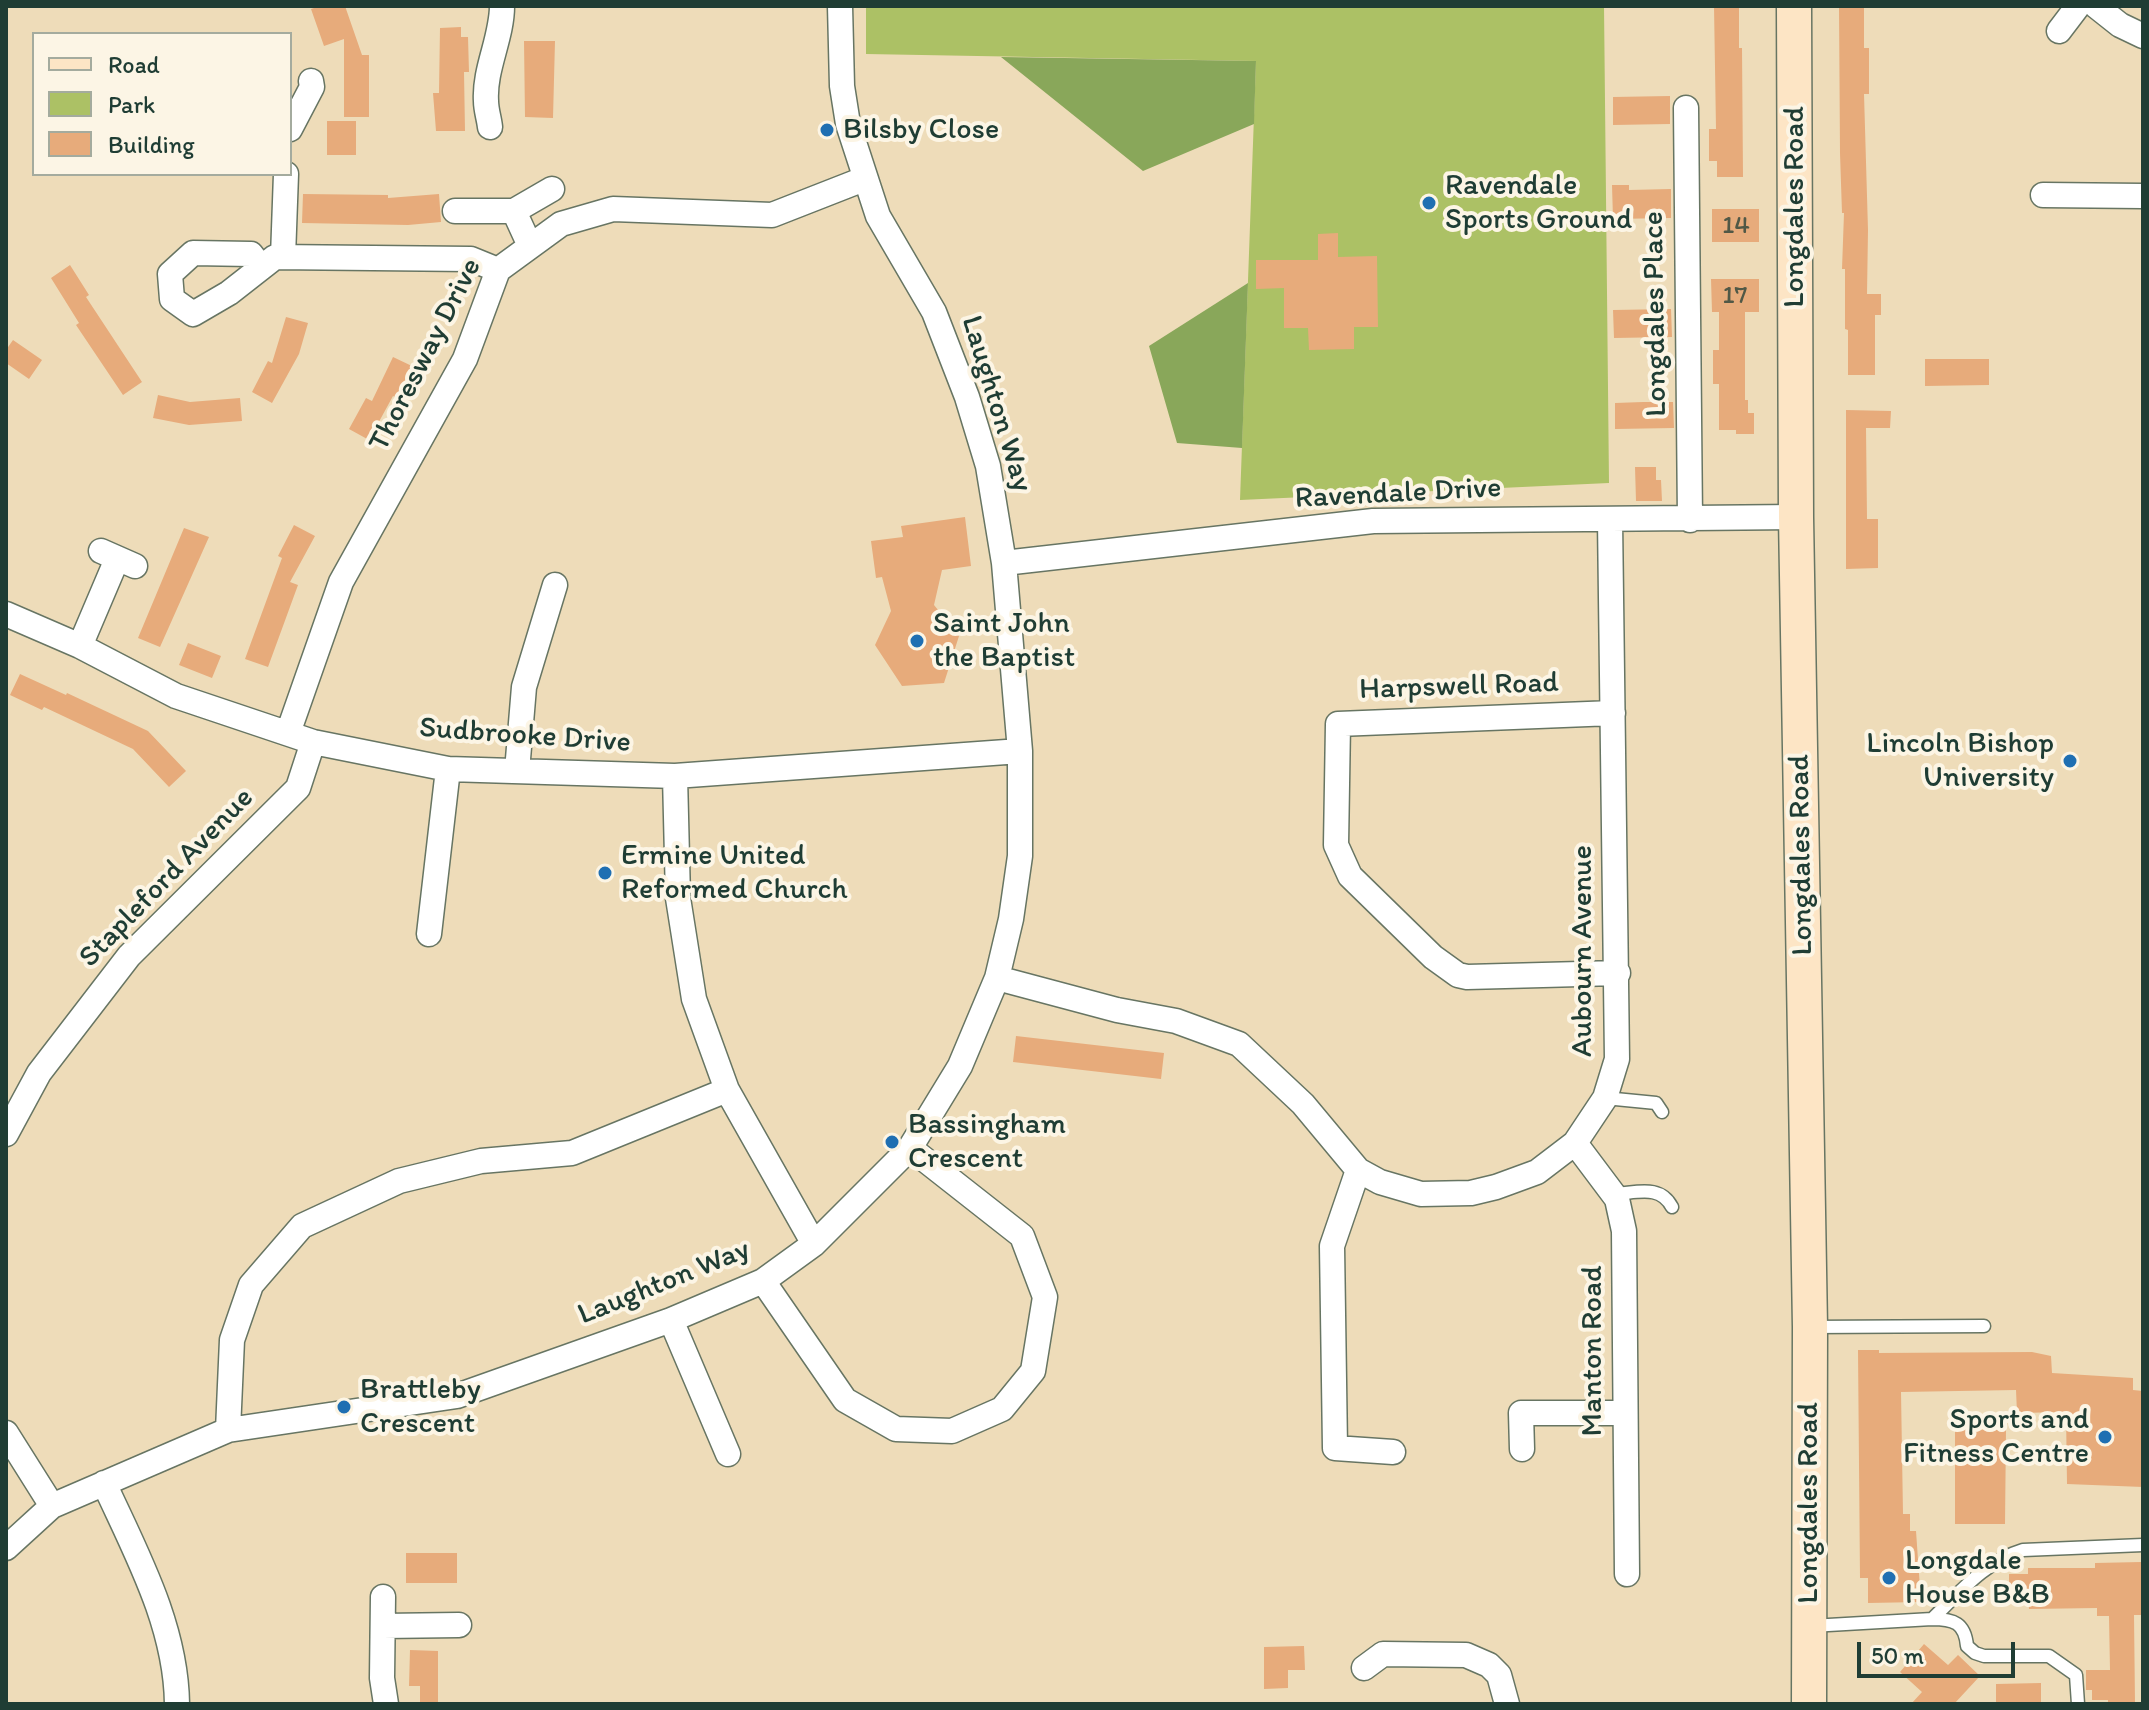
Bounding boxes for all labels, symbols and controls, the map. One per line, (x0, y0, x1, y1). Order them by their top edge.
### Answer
legend (32, 32, 292, 176)
text: Road (108, 50, 160, 79)
text: Park (108, 90, 155, 119)
street label: Longdales Road (1777, 106, 1813, 308)
place label: Bilsby Close (843, 112, 999, 148)
marker: Bilsby Close (818, 121, 836, 139)
text: Building (108, 130, 195, 159)
place label: Ravendale Sports Ground (1445, 168, 1632, 238)
marker: Ravendale Sports Ground (1420, 194, 1438, 212)
house number: 14 (1722, 210, 1750, 242)
street label: Longdales Place (1636, 211, 1676, 417)
street label: Thoresway Drive (362, 252, 490, 458)
house number: 17 (1723, 280, 1747, 312)
street label: Laughton Way (952, 312, 1040, 496)
street label: Ravendale Drive (1294, 471, 1502, 517)
place label: Saint John the Baptist (933, 606, 1075, 676)
marker: Saint John the Baptist (908, 632, 926, 650)
street label: Harpswell Road (1359, 666, 1559, 708)
street label: Sudbrooke Drive (418, 711, 632, 761)
place label: Lincoln Bishop University (1866, 726, 2054, 796)
marker: Lincoln Bishop University (2061, 752, 2079, 770)
street label: Longdales Road (1782, 754, 1822, 956)
street label: Stapleford Avenue (72, 781, 262, 975)
place label: Ermine United Reformed Church (621, 838, 848, 908)
street label: Aubourn Avenue (1565, 845, 1601, 1057)
marker: Ermine United Reformed Church (596, 864, 614, 882)
place label: Bassingham Crescent (908, 1107, 1066, 1178)
marker: Bassingham Crescent (883, 1133, 901, 1151)
street label: Laughton Way (573, 1232, 755, 1334)
street label: Manton Road (1575, 1266, 1611, 1436)
place label: Brattleby Crescent (360, 1372, 481, 1442)
marker: Brattleby Crescent (335, 1398, 353, 1416)
street label: Longdales Road (1791, 1402, 1827, 1604)
place label: Sports and Fitness Centre (1903, 1402, 2089, 1472)
marker: Sports and Fitness Centre (2096, 1428, 2114, 1446)
place label: Longdale House B&B (1905, 1543, 2050, 1614)
marker: Longdale House B&B (1880, 1569, 1898, 1587)
scale bar (1861, 1626, 2019, 1676)
text: 50 m (1871, 1641, 1924, 1670)

